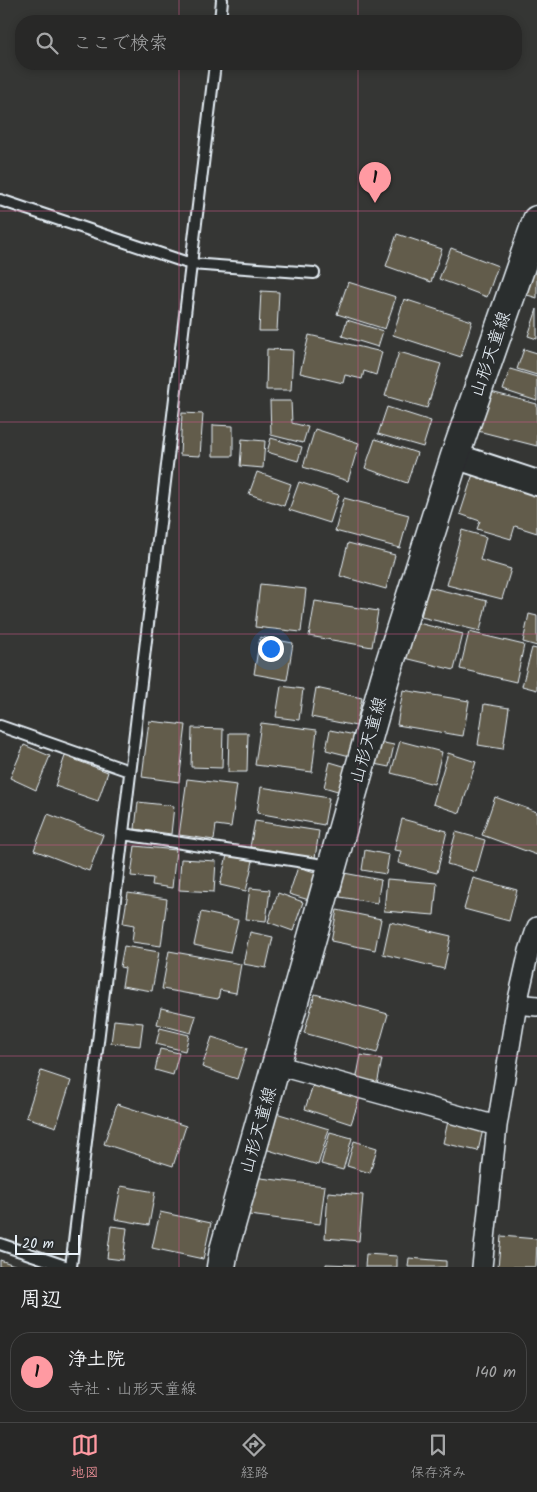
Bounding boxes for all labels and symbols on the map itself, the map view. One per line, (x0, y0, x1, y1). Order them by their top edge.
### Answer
pin: 1 (359, 162, 391, 203)
street label: 山形天童線 (463, 307, 520, 402)
your location (258, 636, 284, 662)
street label: 山形天童線 (343, 693, 396, 788)
street label: 山形天童線 (233, 1083, 286, 1178)
scale bar (15, 1232, 80, 1255)

